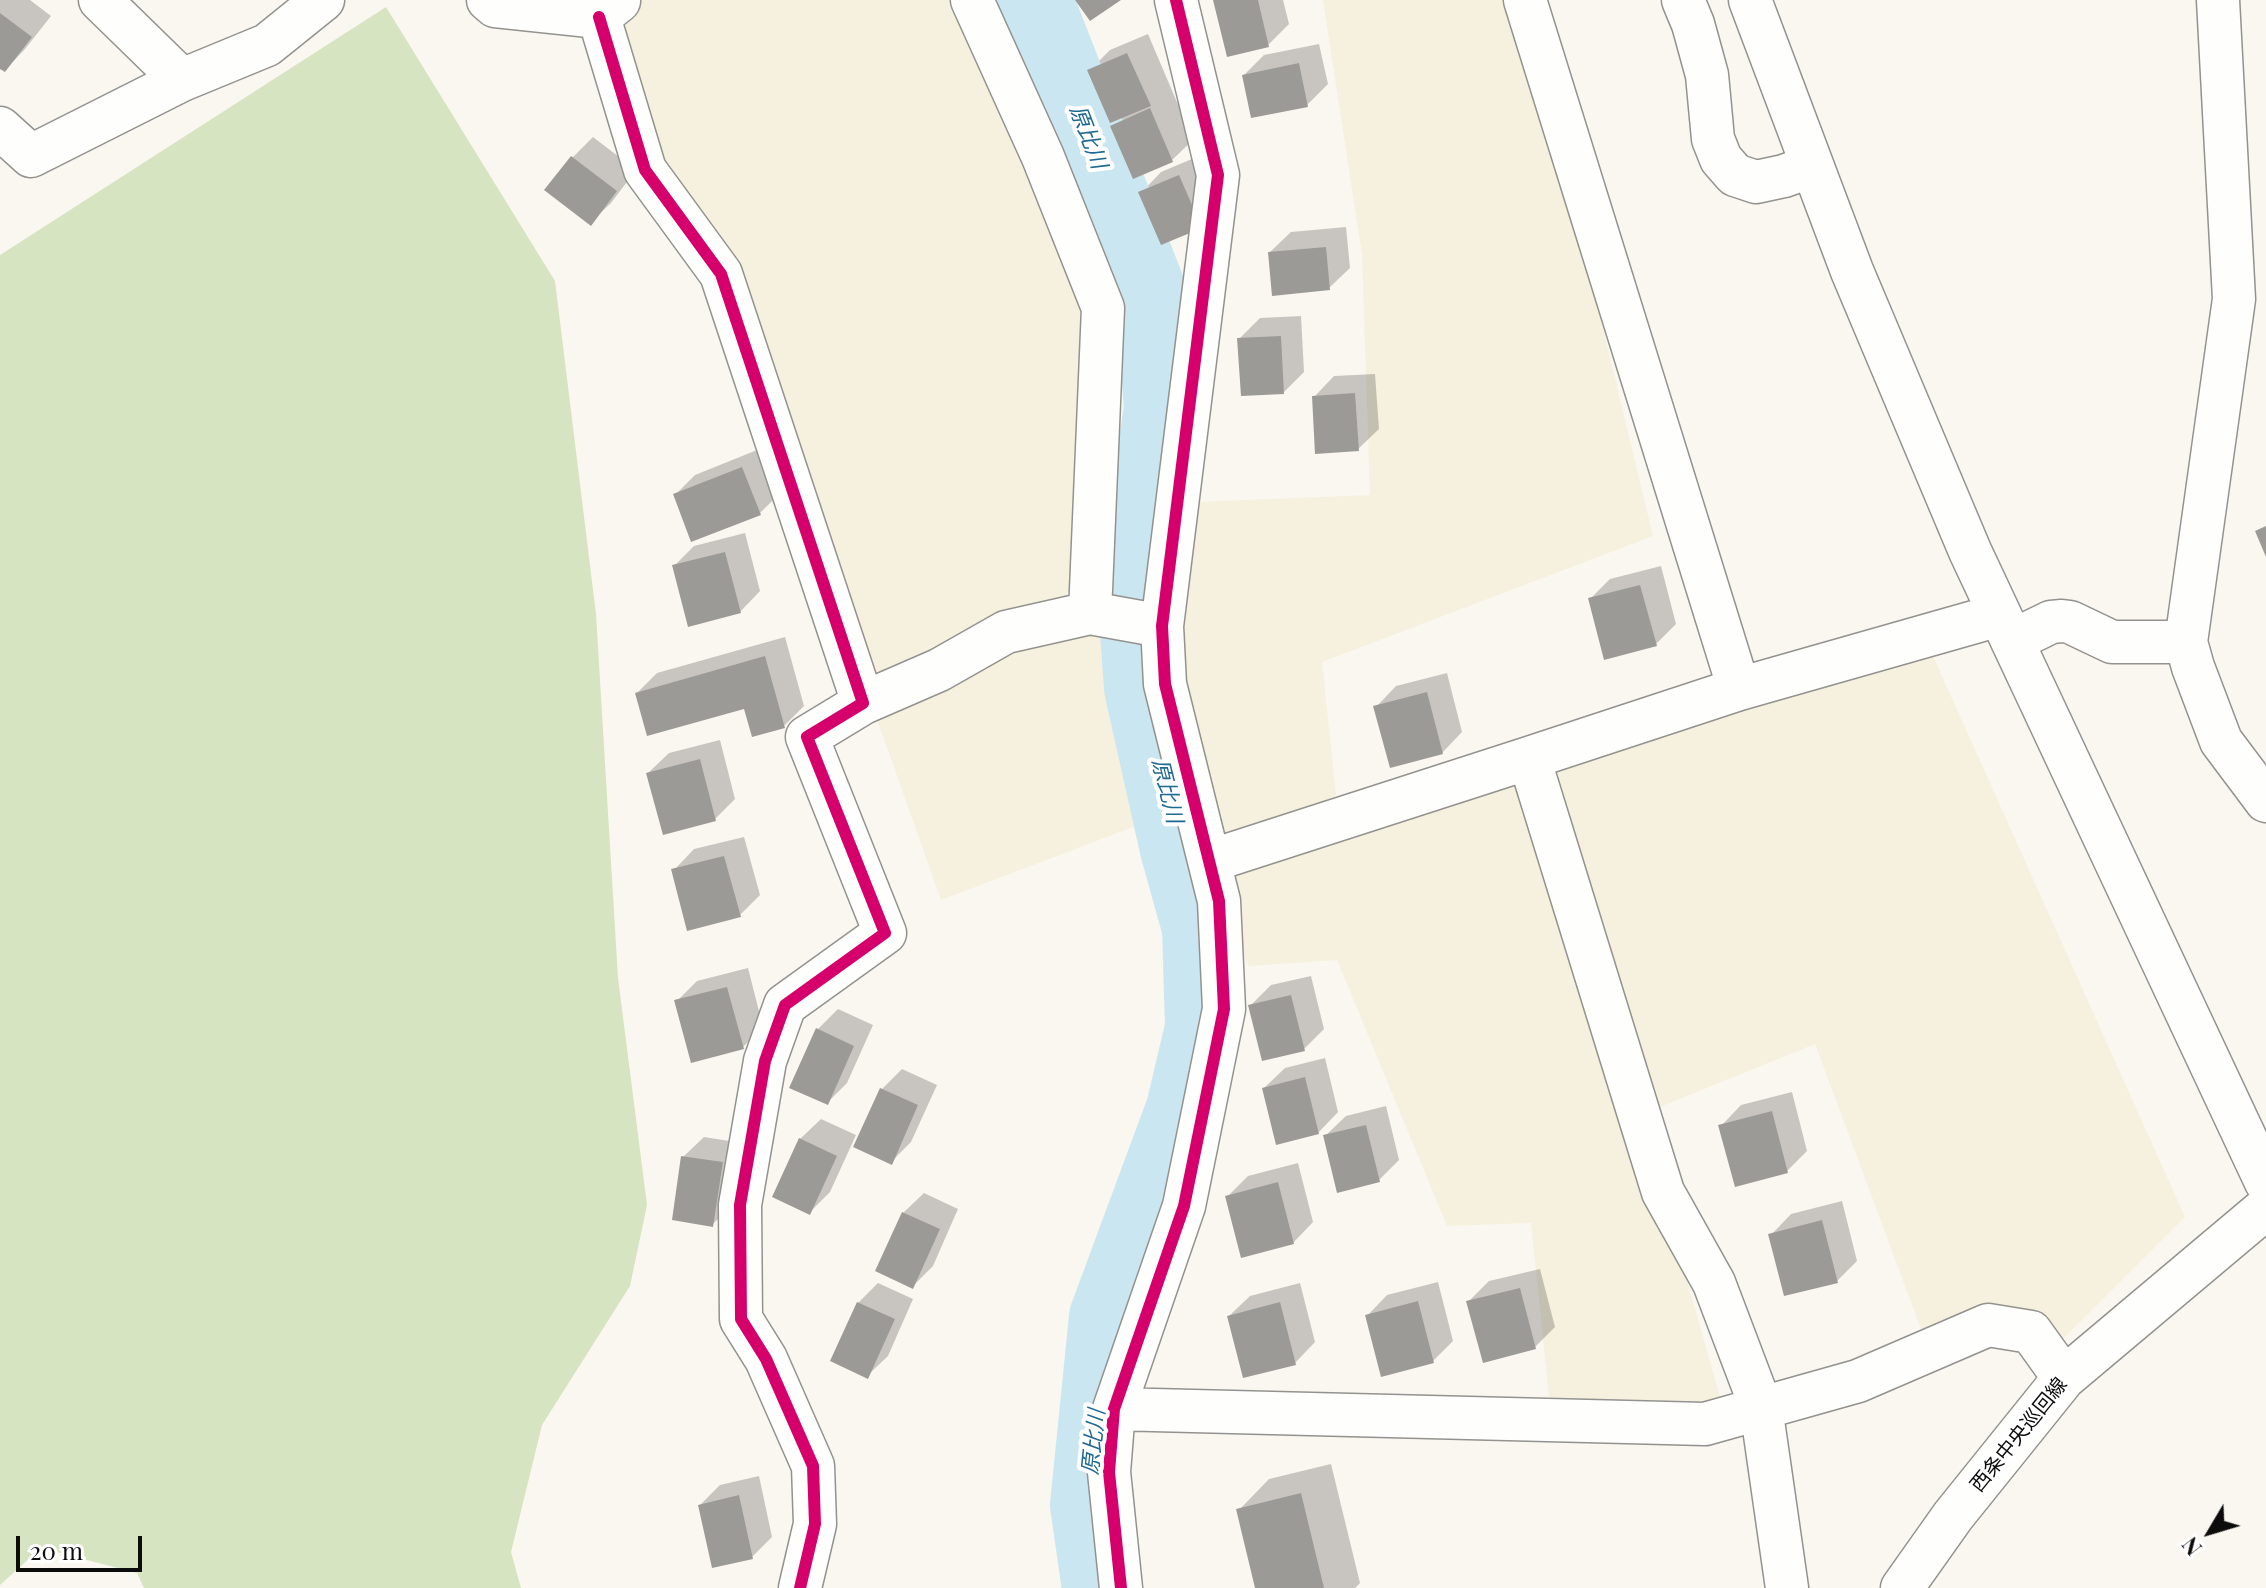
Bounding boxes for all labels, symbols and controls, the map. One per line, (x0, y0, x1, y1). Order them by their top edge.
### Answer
water label: 原比川 (1064, 101, 1112, 173)
water label: 原比川 (1146, 756, 1188, 826)
street label: 西条中央巡回線 (1966, 1373, 2072, 1497)
water label: 原比川 (1077, 1408, 1111, 1476)
north arrow (2170, 1492, 2250, 1572)
scale bar (20, 1520, 146, 1570)
text: N (2174, 1531, 2208, 1562)
text: 20 m (30, 1534, 83, 1566)

